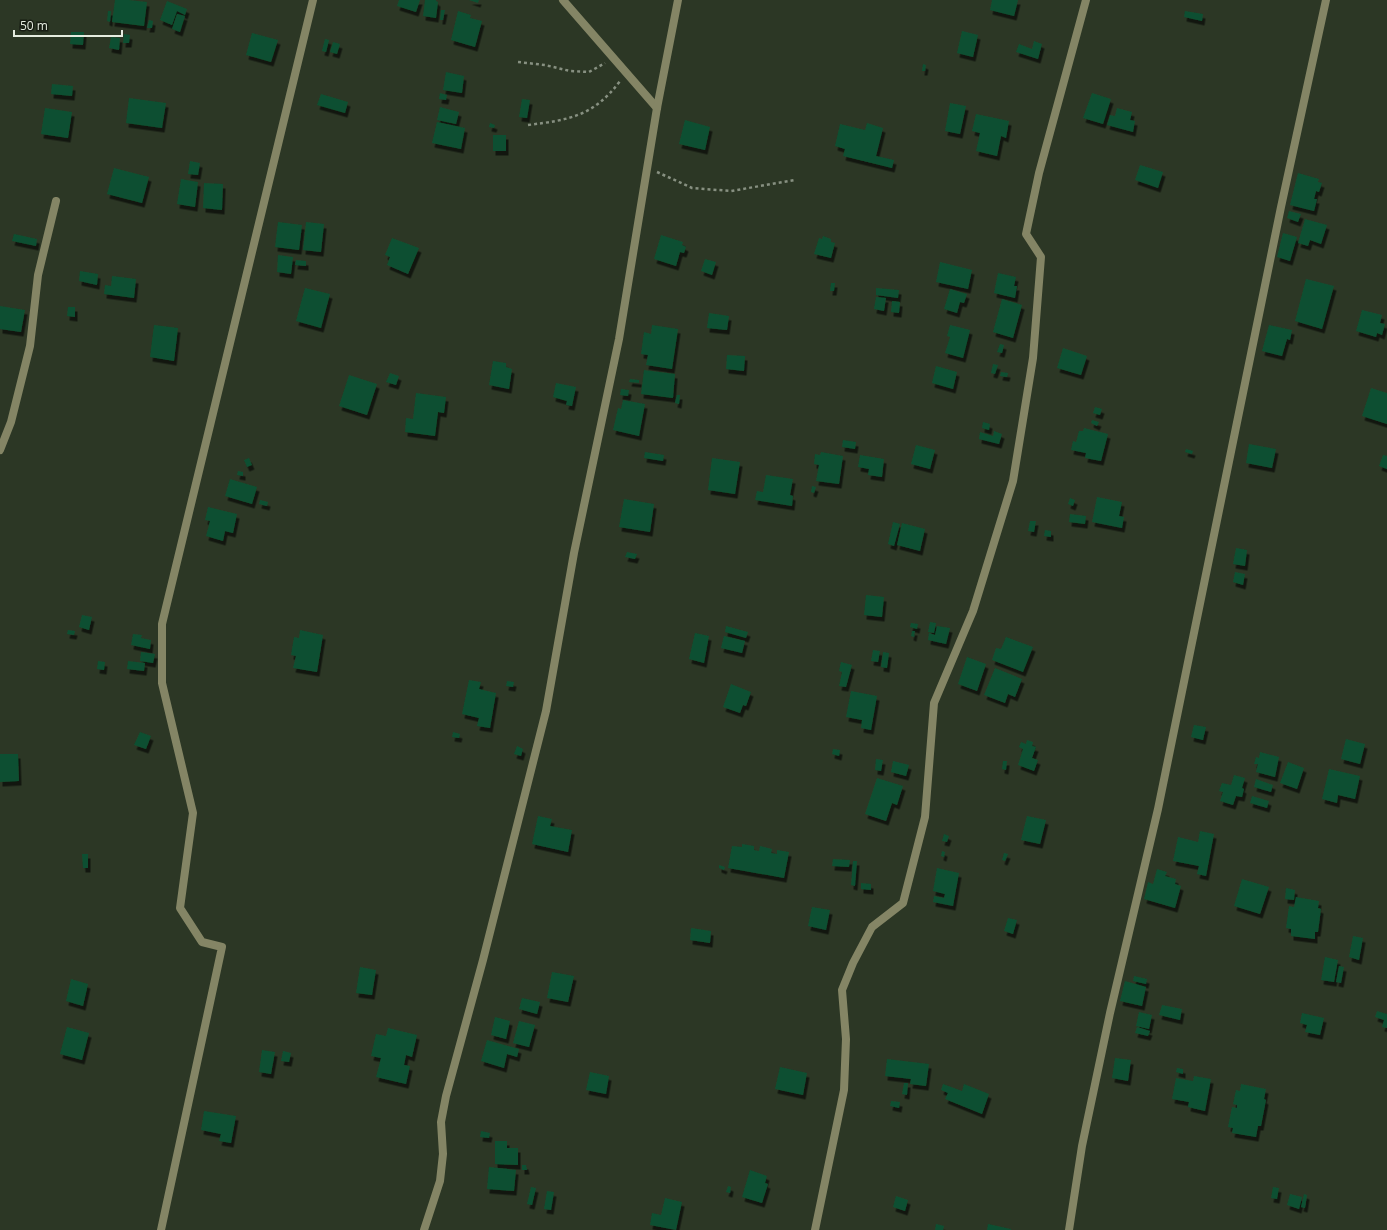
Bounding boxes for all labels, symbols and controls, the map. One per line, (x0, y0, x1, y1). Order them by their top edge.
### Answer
scale bar (14, 12, 122, 38)
text: 50 m (20, 17, 48, 34)

